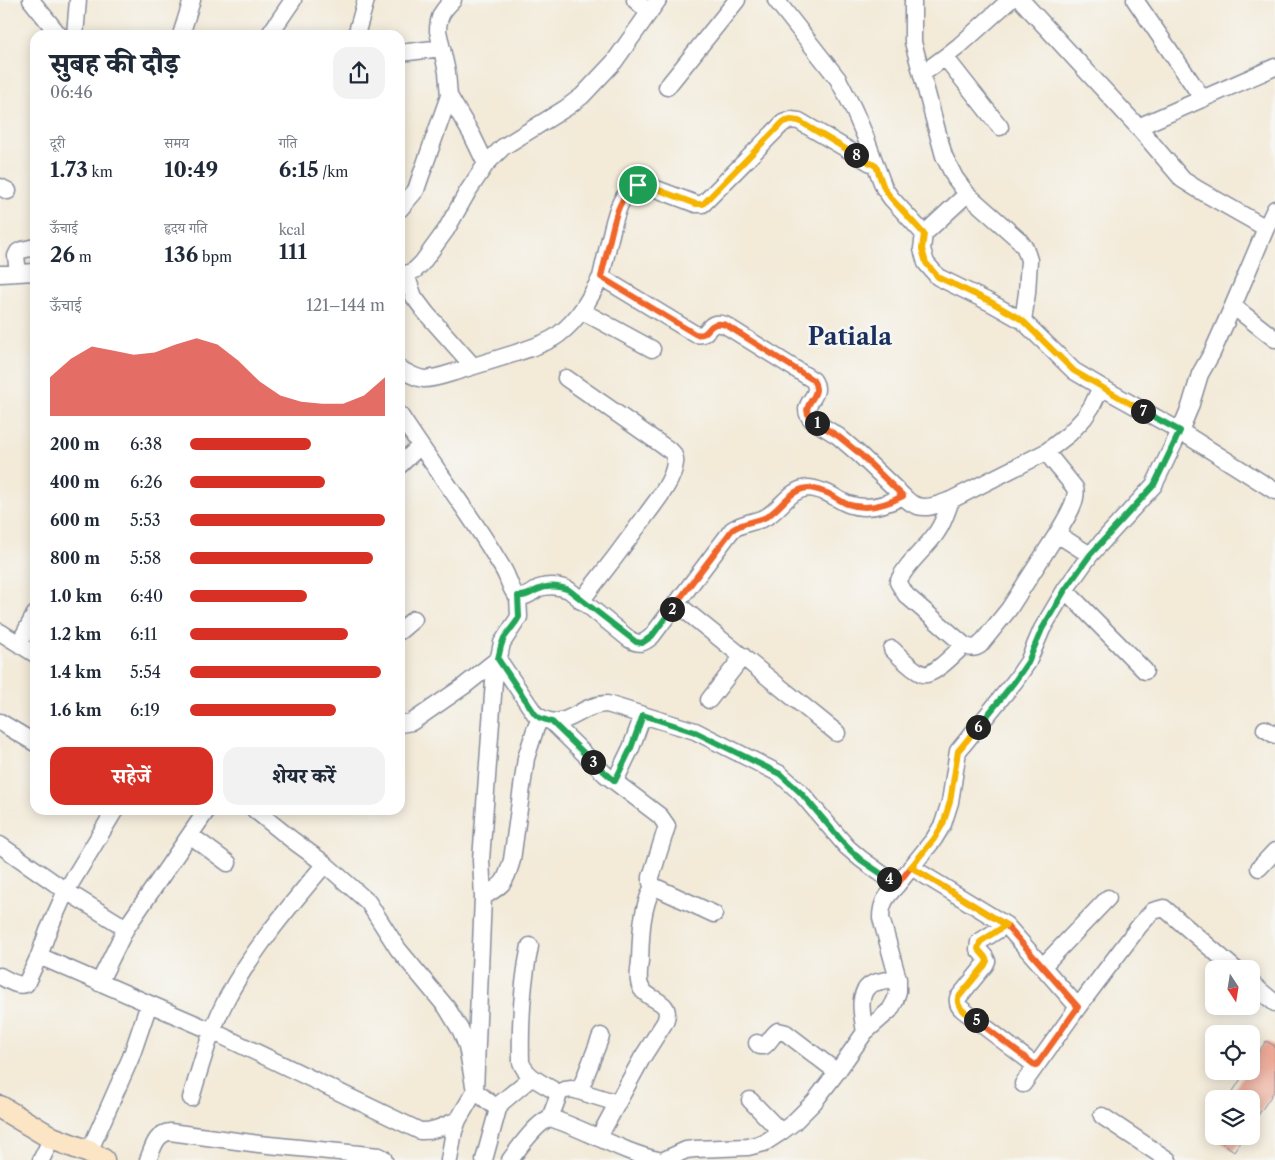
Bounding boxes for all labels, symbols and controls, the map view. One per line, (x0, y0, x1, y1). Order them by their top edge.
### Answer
text: सुबह की दौड़ (50, 46, 179, 80)
button: share (333, 47, 385, 99)
text: 06:46 (50, 82, 93, 102)
text: दूरी (50, 134, 65, 152)
text: समय (164, 134, 189, 152)
text: गति (279, 134, 297, 152)
pin: 8 (844, 142, 868, 168)
text: 8 (852, 146, 861, 164)
text: 1.73 (50, 157, 88, 182)
text: 10:49 (164, 157, 218, 182)
text: 6:15 (279, 157, 318, 182)
text: km (88, 163, 113, 181)
text: /km (318, 163, 348, 181)
pin (617, 164, 659, 206)
icon: arrive (624, 171, 652, 199)
text: ऊँचाई (50, 219, 78, 237)
text: हृदय गति (164, 219, 207, 237)
text: kcal (279, 221, 305, 239)
text: 111 (279, 239, 307, 264)
text: 26 (50, 242, 75, 267)
text: 136 (164, 242, 198, 267)
text: m (75, 248, 92, 266)
text: bpm (198, 248, 232, 266)
text: ऊँचाई (50, 295, 82, 315)
text: 121–144 m (306, 295, 385, 315)
district label: Patiala (808, 322, 893, 351)
pin: 7 (1130, 398, 1156, 424)
text: 7 (1140, 402, 1147, 420)
pin: 1 (804, 410, 830, 436)
text: 1 (814, 414, 821, 432)
text: 200 m (50, 434, 100, 454)
text: 6:38 (130, 434, 162, 454)
text: 400 m (50, 472, 100, 492)
text: 6:26 (130, 472, 162, 492)
text: 600 m (50, 510, 100, 530)
text: 5:53 (130, 510, 161, 530)
text: 800 m (50, 548, 100, 568)
text: 5:58 (130, 548, 161, 568)
text: 1.0 km (50, 586, 102, 606)
text: 6:40 (130, 586, 163, 606)
pin: 2 (660, 596, 684, 622)
text: 2 (668, 600, 677, 618)
text: 1.2 km (50, 624, 102, 644)
text: 6:11 (130, 624, 157, 644)
text: 1.4 km (50, 662, 102, 682)
text: 5:54 (130, 662, 161, 682)
text: 1.6 km (50, 700, 102, 720)
text: 6:19 (130, 700, 160, 720)
pin: 6 (966, 714, 990, 740)
text: 6 (974, 718, 983, 736)
button: सहेजें (50, 747, 213, 805)
button: शेयर करें (223, 747, 385, 805)
pin: 3 (580, 750, 606, 774)
text: 3 (590, 753, 597, 771)
pin: 4 (876, 866, 902, 892)
text: 4 (885, 870, 894, 888)
north arrow (1205, 960, 1260, 1015)
map controls (1205, 960, 1260, 1145)
pin: 5 (964, 1008, 988, 1032)
text: 5 (973, 1011, 980, 1029)
button: locate (1205, 1025, 1260, 1080)
button: layers (1205, 1090, 1260, 1145)

